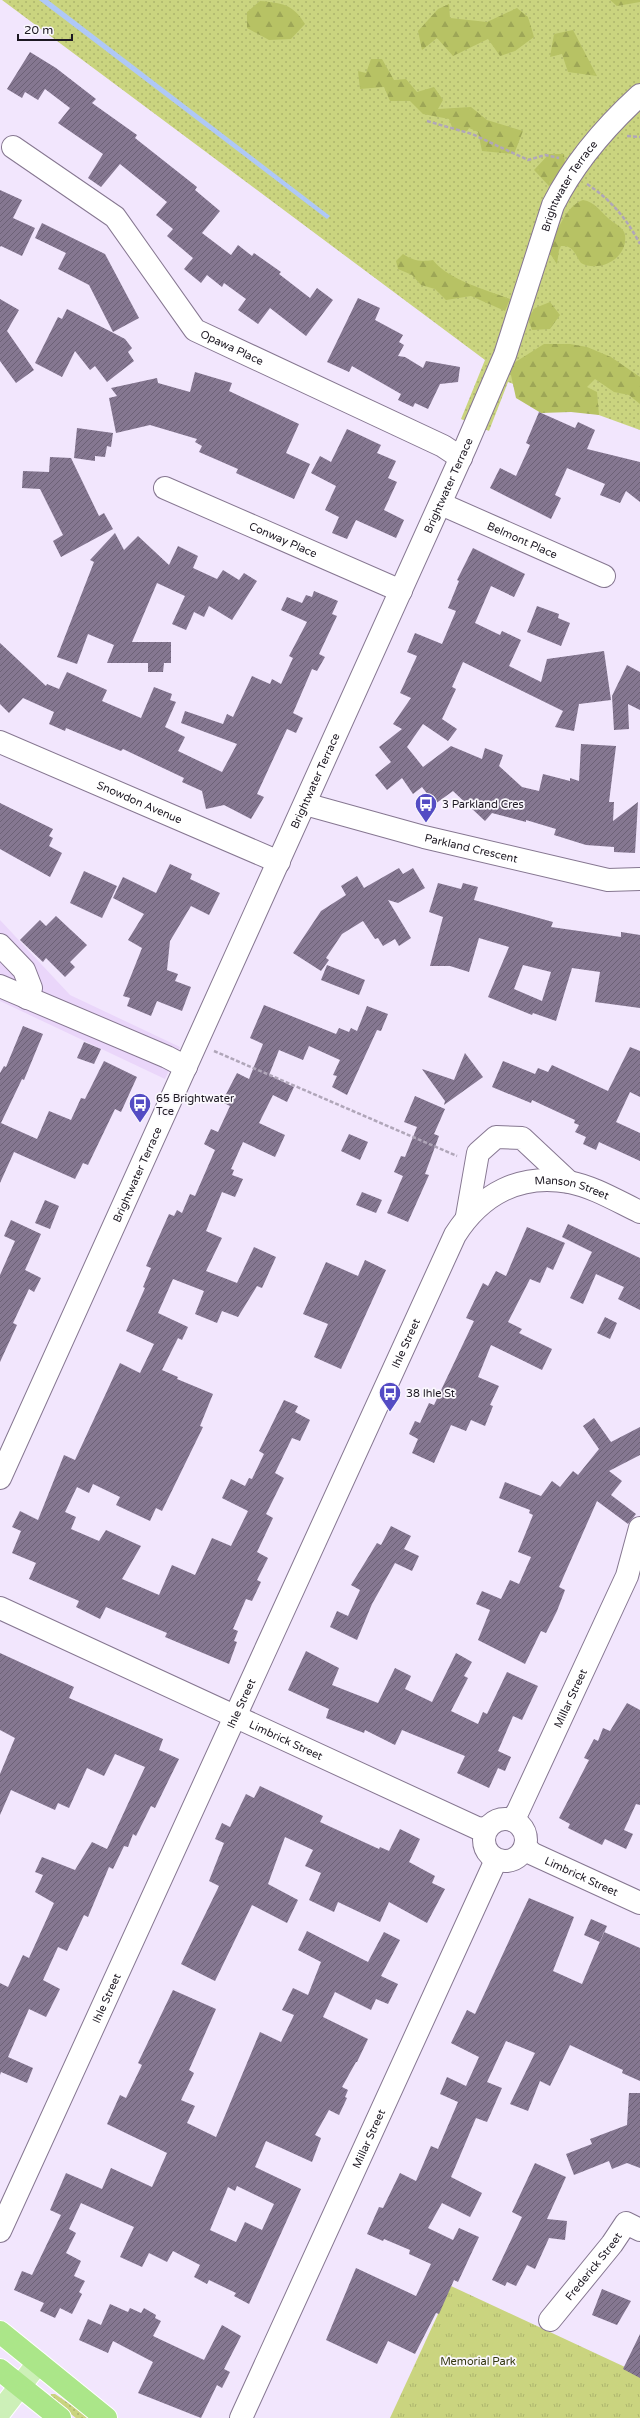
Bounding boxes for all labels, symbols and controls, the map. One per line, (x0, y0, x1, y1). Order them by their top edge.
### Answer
scale bar (18, 16, 72, 42)
text: 20 m (24, 23, 53, 37)
street label: Brightwater Terrace (539, 138, 600, 233)
street label: Opawa Place (198, 327, 265, 368)
street label: Brightwater Terrace (421, 436, 476, 535)
street label: Belmont Place (485, 519, 559, 562)
street label: Conway Place (247, 520, 319, 561)
street label: Brightwater Terrace (288, 731, 342, 831)
street label: Snowdon Avenue (95, 779, 184, 827)
bus stop icon: 3 Parkland Cres (413, 791, 439, 824)
place label: 3 Parkland Cres (442, 798, 524, 811)
street label: Parkland Crescent (423, 831, 519, 866)
bus stop icon: 65 Brightwater Tce (127, 1091, 153, 1124)
place label: 65 Brightwater Tce (156, 1092, 235, 1118)
street label: Brightwater Terrace (110, 1125, 165, 1224)
street label: Manson Street (534, 1174, 611, 1203)
street label: Ihle Street (389, 1317, 423, 1370)
bus stop icon: 38 Ihle St (377, 1380, 403, 1413)
place label: 38 Ihle St (406, 1387, 455, 1400)
street label: Millar Street (551, 1667, 590, 1730)
street label: Ihle Street (225, 1677, 258, 1730)
street label: Limbrick Street (247, 1718, 325, 1763)
street label: Limbrick Street (543, 1854, 620, 1899)
street label: Ihle Street (90, 1972, 124, 2025)
street label: Millar Street (350, 2107, 388, 2171)
street label: Frederick Street (563, 2230, 625, 2303)
park label: Memorial Park (440, 2355, 516, 2368)

